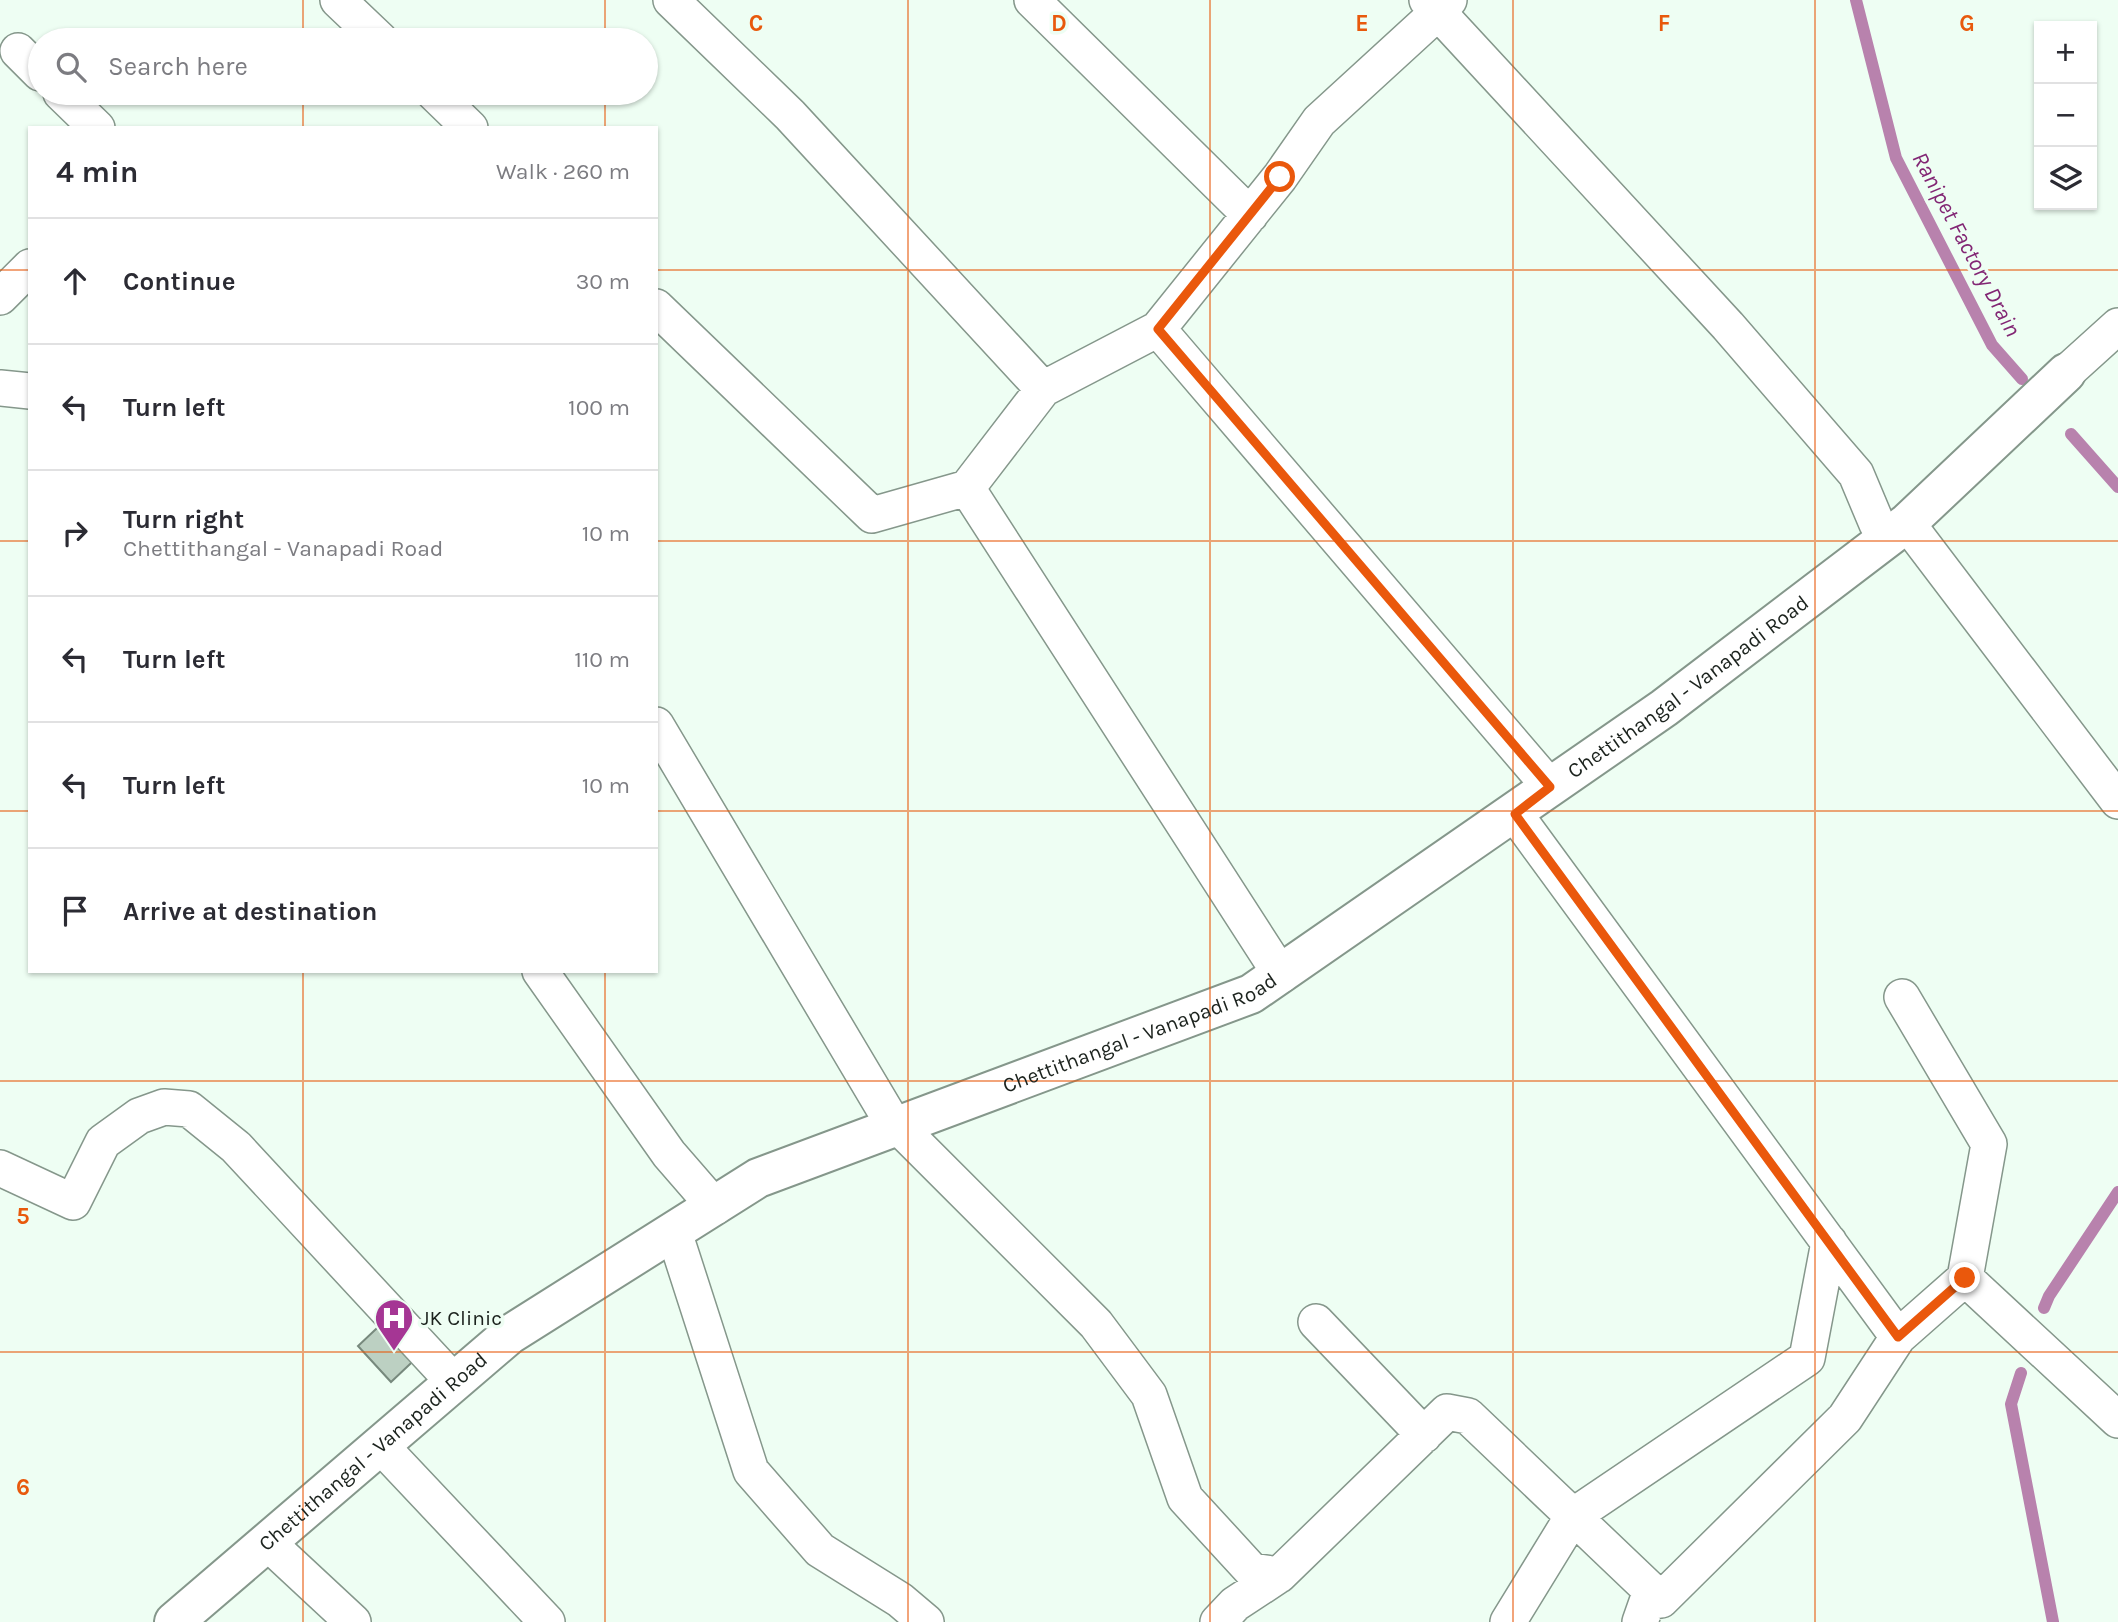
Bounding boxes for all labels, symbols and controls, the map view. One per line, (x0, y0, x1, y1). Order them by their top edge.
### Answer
text: C (749, 10, 763, 37)
text: D (1051, 10, 1067, 37)
text: E (1355, 10, 1369, 37)
text: F (1658, 10, 1670, 37)
text: G (1959, 10, 1975, 37)
map controls (2034, 21, 2097, 210)
button: + (2034, 21, 2097, 84)
search box (28, 28, 658, 105)
icon: search (52, 48, 90, 86)
text: Search here (108, 51, 248, 82)
button: − (2034, 84, 2097, 147)
water label: Ranipet Factory Drain (1907, 147, 2027, 341)
button: layers (2034, 147, 2097, 210)
text: 4 min (56, 154, 138, 190)
text: Walk · 260 m (496, 158, 630, 185)
route start (1264, 161, 1295, 192)
icon: ahead (56, 262, 94, 300)
text: Continue (123, 266, 235, 297)
text: 30 m (576, 268, 630, 295)
icon: left (56, 388, 94, 426)
text: Turn left (123, 392, 225, 423)
text: 100 m (568, 394, 630, 421)
text: Turn right (123, 504, 244, 535)
icon: right (56, 514, 94, 552)
text: 10 m (582, 520, 630, 547)
text: Chettithangal - Vanapadi Road (123, 535, 443, 562)
street label: Chettithangal - Vanapadi Road (1563, 590, 1813, 783)
icon: left (56, 640, 94, 678)
text: Turn left (123, 644, 225, 675)
text: 110 m (574, 646, 630, 673)
icon: left (56, 766, 94, 804)
text: Turn left (123, 770, 225, 801)
text: 10 m (582, 772, 630, 799)
icon: arrive (56, 892, 94, 930)
text: Arrive at destination (123, 896, 377, 927)
street label: Chettithangal - Vanapadi Road (999, 968, 1281, 1098)
text: 5 (16, 1203, 30, 1230)
route end (1949, 1262, 1980, 1293)
hospital icon: JK Clinic (373, 1297, 415, 1352)
place label: JK Clinic (421, 1306, 502, 1330)
street label: Chettithangal - Vanapadi Road (254, 1347, 492, 1556)
text: 6 (16, 1474, 30, 1501)

